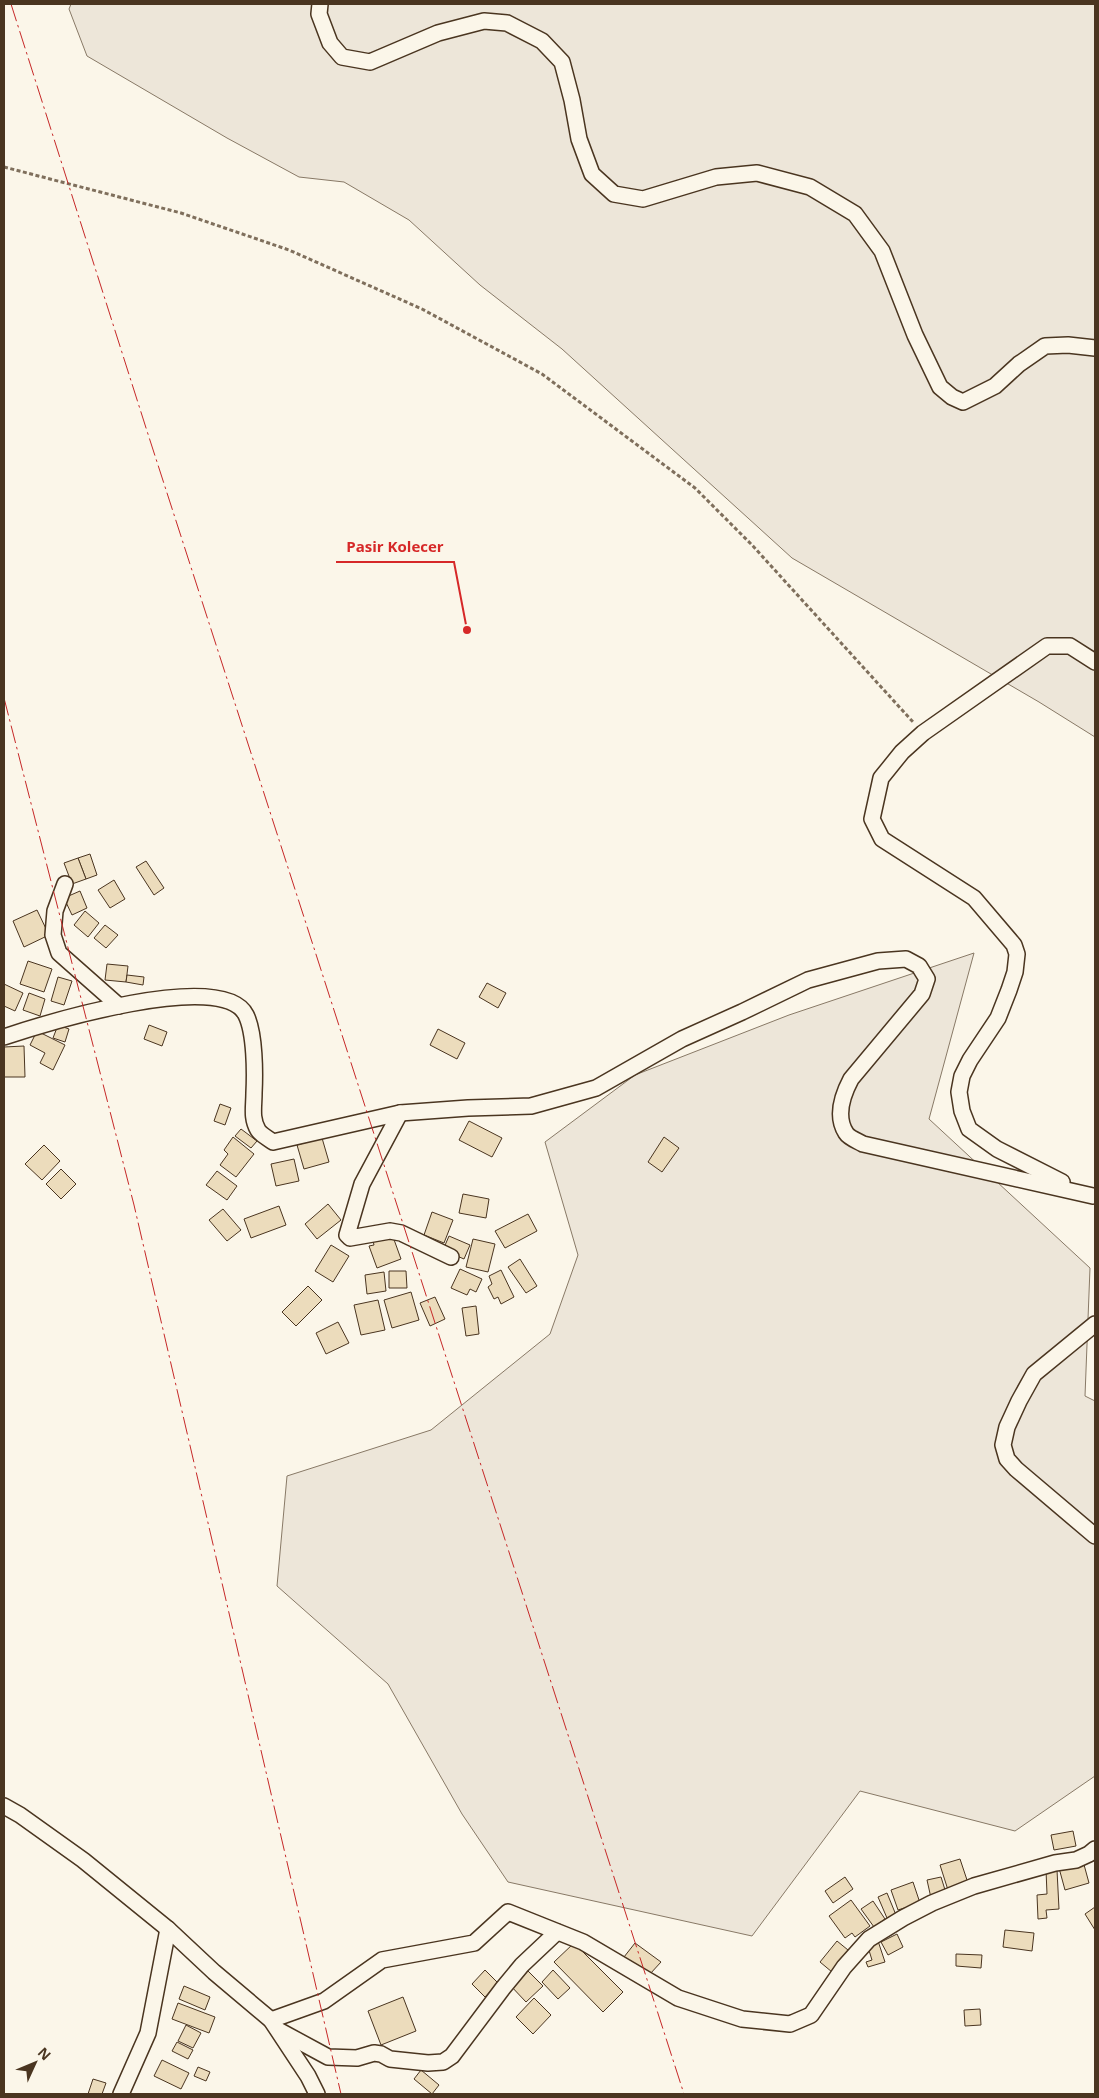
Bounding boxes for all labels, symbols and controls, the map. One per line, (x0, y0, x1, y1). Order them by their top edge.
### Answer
callout: Pasir Kolecer (336, 532, 454, 562)
text: Pasir Kolecer (346, 536, 444, 556)
north arrow (10, 2038, 60, 2088)
text: N (34, 2043, 56, 2064)

